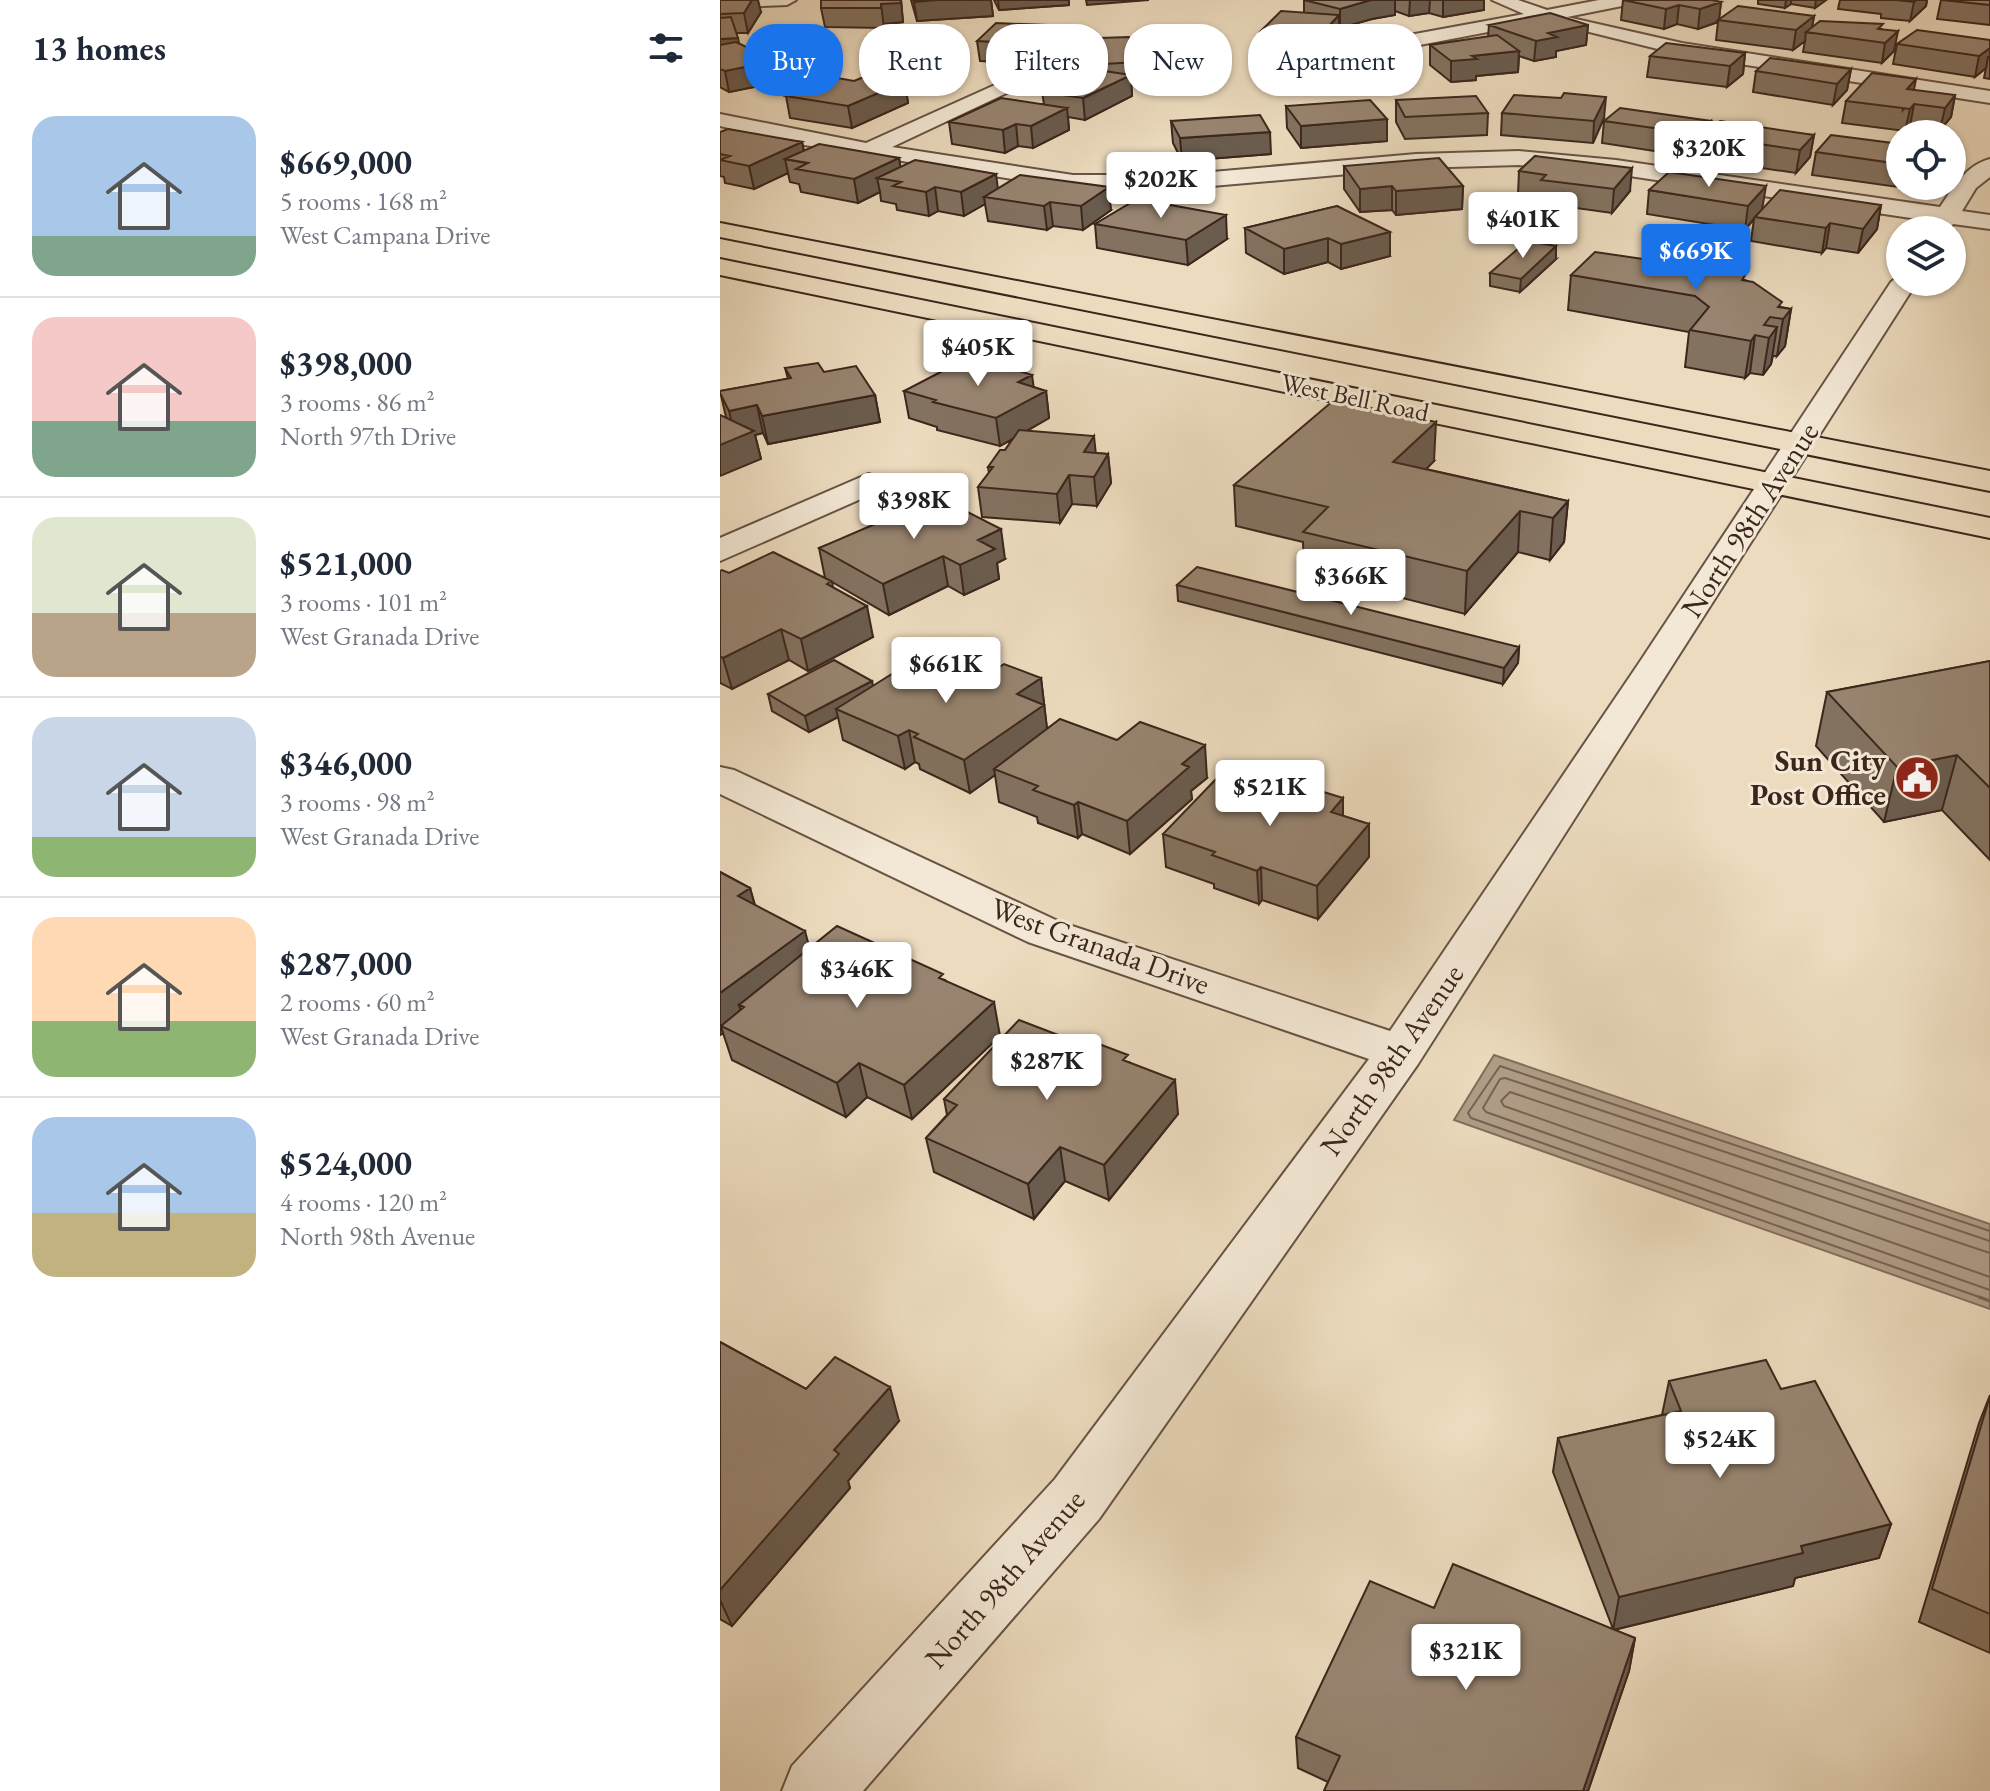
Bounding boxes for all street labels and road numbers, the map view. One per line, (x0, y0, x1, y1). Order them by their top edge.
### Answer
street label: West Bell Road (1278, 365, 1433, 429)
street label: North 98th Avenue (1672, 415, 1827, 625)
street label: West Granada Drive (985, 888, 1215, 1003)
street label: North 98th Avenue (1311, 956, 1472, 1163)
street label: North 98th Avenue (916, 1481, 1093, 1676)

